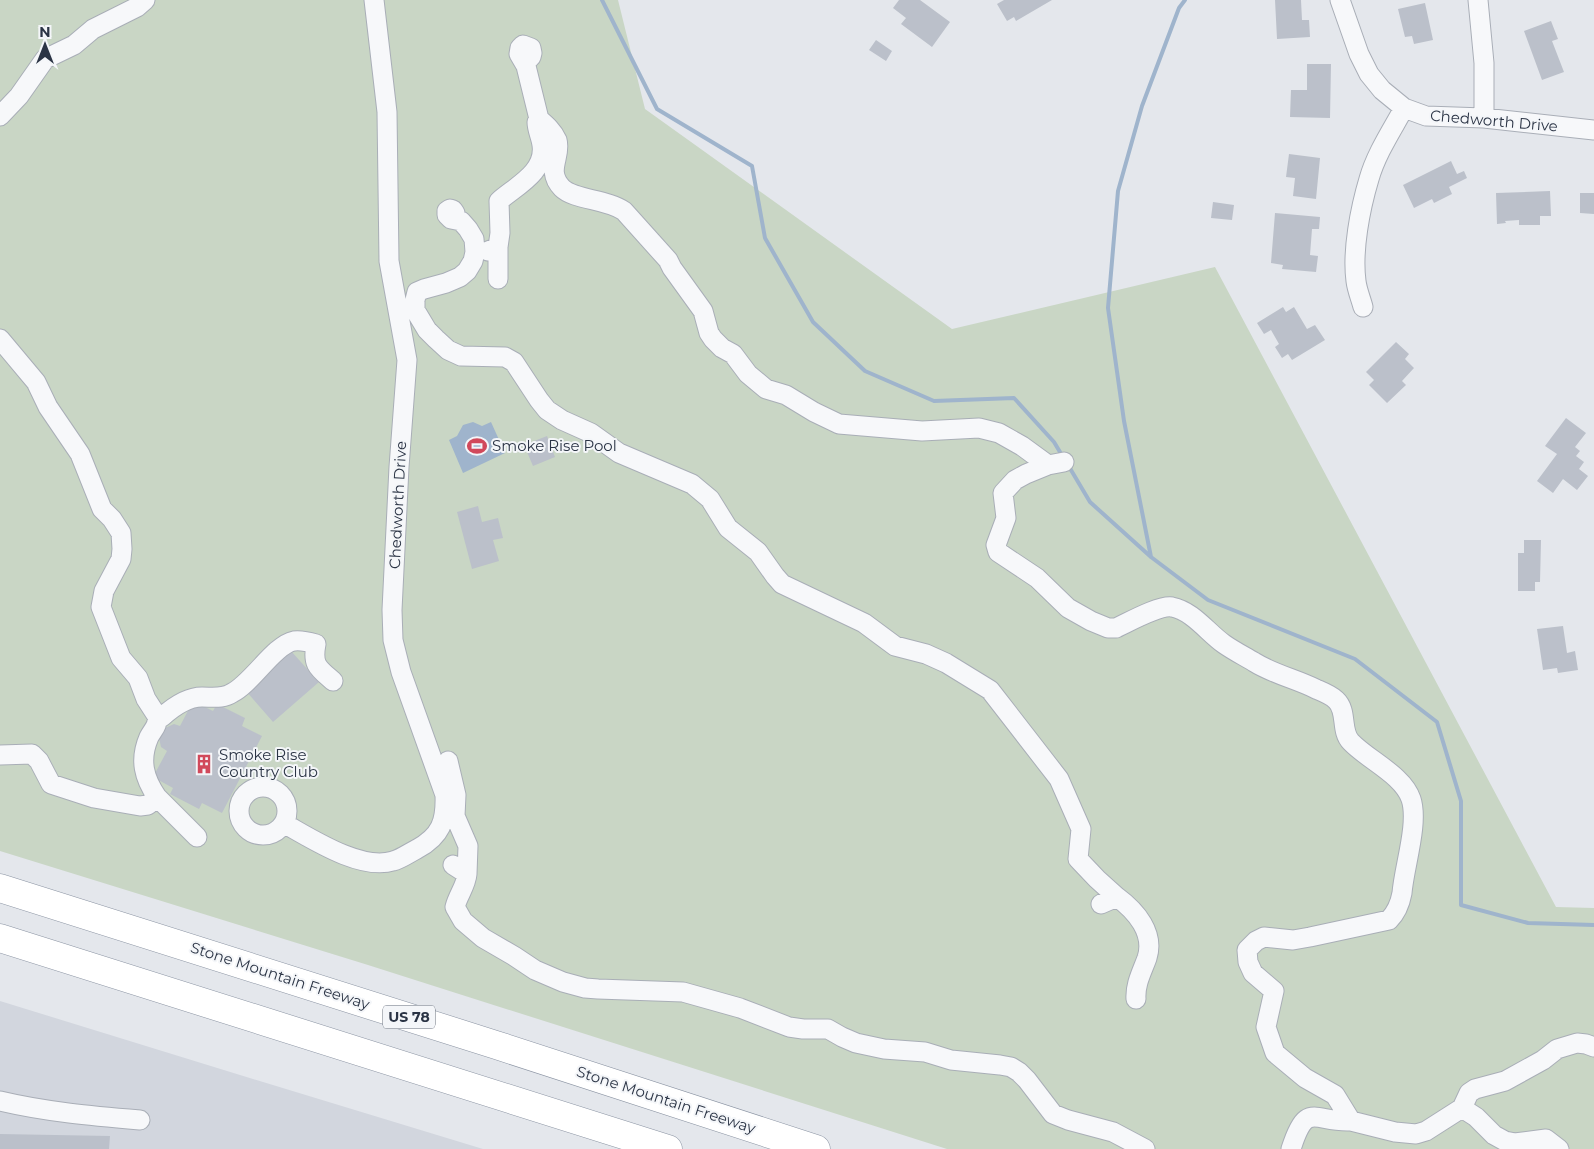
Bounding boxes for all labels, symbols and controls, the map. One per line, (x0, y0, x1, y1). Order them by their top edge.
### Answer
north arrow (20, 20, 70, 70)
text: N (39, 23, 51, 41)
street label: Chedworth Drive (1429, 105, 1559, 136)
sports icon: Smoke Rise Pool (466, 435, 488, 457)
place label: Smoke Rise Pool (492, 436, 617, 455)
street label: Chedworth Drive (385, 441, 410, 569)
place label: Smoke Rise Country Club (219, 745, 318, 781)
building icon: Smoke Rise Country Club (193, 753, 215, 775)
street label: Stone Mountain Freeway (188, 938, 373, 1014)
road number: US 78 (383, 1006, 435, 1028)
street label: Stone Mountain Freeway (574, 1062, 759, 1138)

